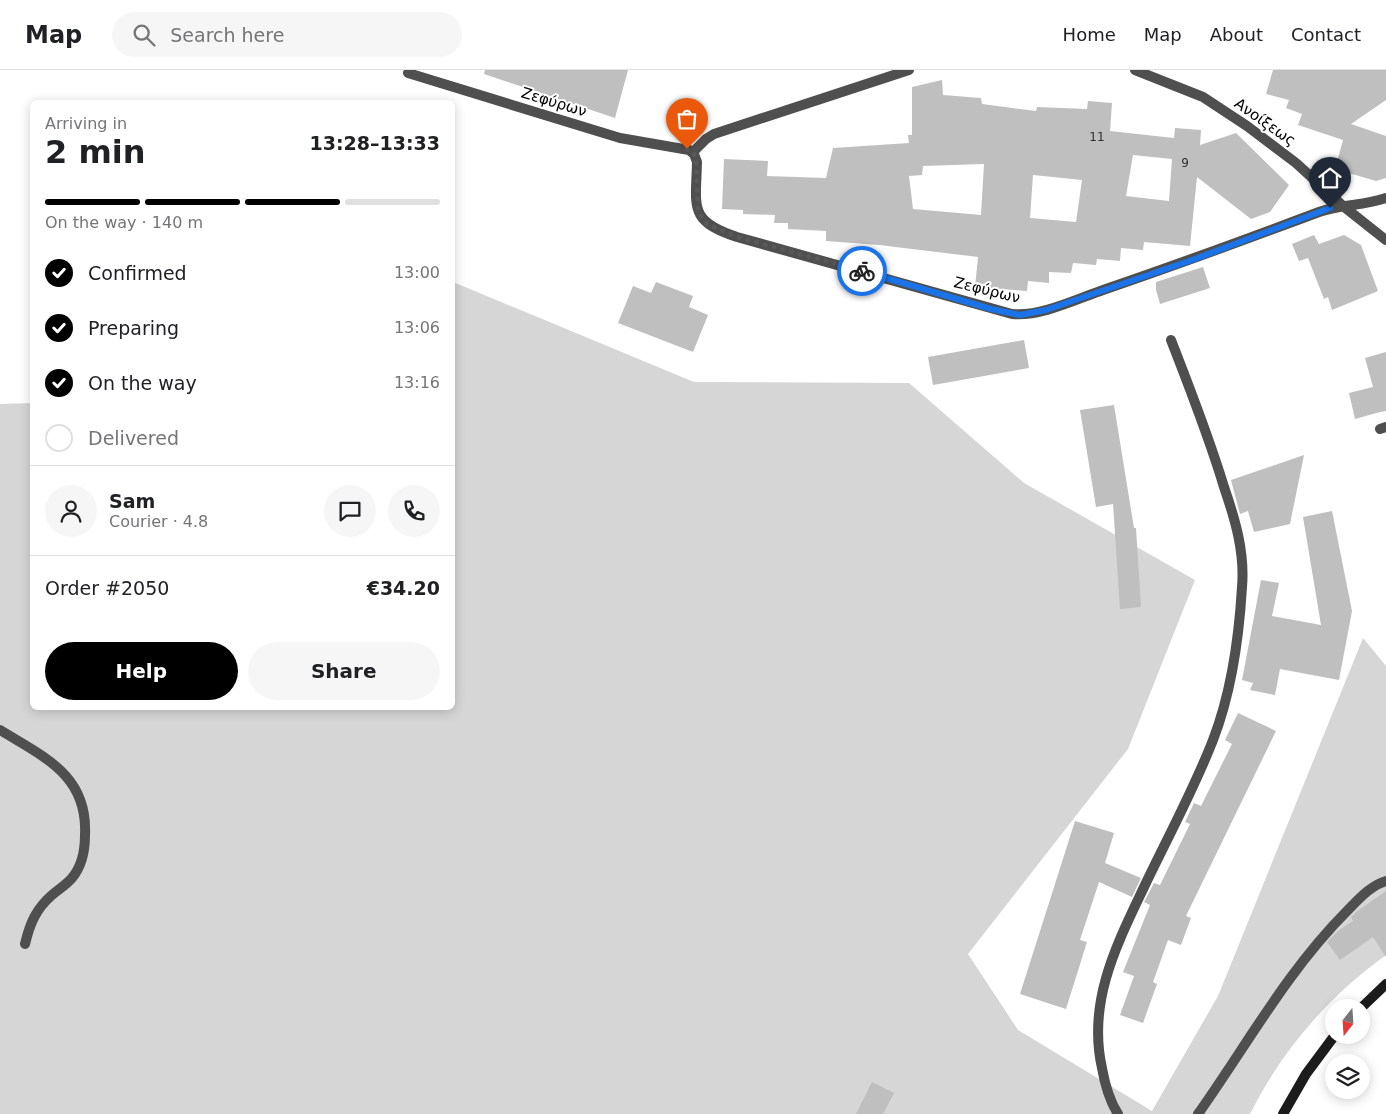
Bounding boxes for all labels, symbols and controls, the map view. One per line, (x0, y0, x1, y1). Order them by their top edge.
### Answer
search box (112, 12, 462, 57)
text: Map (25, 21, 82, 49)
icon: search (130, 21, 158, 49)
text: Search here (170, 24, 284, 46)
text: Home (1063, 24, 1116, 45)
text: Map (1144, 24, 1182, 45)
text: About (1210, 24, 1263, 45)
text: Contact (1291, 24, 1361, 45)
street label: Ζεφύρων (519, 84, 589, 120)
street label: Ανοίξεως (1231, 94, 1299, 150)
pin (666, 98, 708, 149)
icon: bag (673, 105, 701, 133)
text: Arriving in (45, 114, 127, 133)
house number: 11 (1089, 130, 1105, 144)
text: 13:28–13:33 (310, 132, 440, 154)
text: 2 min (45, 133, 146, 171)
house number: 9 (1181, 156, 1189, 170)
pin (1309, 157, 1351, 208)
icon: home (1316, 164, 1344, 192)
text: On the way · 140 m (45, 213, 203, 232)
courier (837, 246, 887, 296)
icon: bike (848, 257, 876, 285)
icon: check (45, 259, 73, 287)
text: Confirmed (88, 262, 187, 284)
text: 13:00 (394, 263, 440, 282)
street label: Ζεφύρων (952, 273, 1022, 307)
icon: check (45, 314, 73, 342)
text: Preparing (88, 317, 179, 339)
text: 13:06 (394, 318, 440, 337)
icon: check (45, 369, 73, 397)
text: On the way (88, 372, 197, 394)
text: 13:16 (394, 373, 440, 392)
text: Delivered (88, 427, 179, 449)
button: person (45, 485, 97, 537)
button: chat (324, 485, 376, 537)
button: phone (388, 485, 440, 537)
text: Sam (109, 490, 155, 512)
text: Courier · 4.8 (109, 512, 208, 531)
text: Order #2050 (45, 577, 169, 599)
text: €34.20 (367, 577, 440, 599)
button: Help (45, 642, 238, 700)
button: Share (248, 642, 440, 700)
north arrow (1325, 999, 1370, 1044)
map controls (1325, 999, 1370, 1099)
button: layers (1325, 1054, 1370, 1099)

